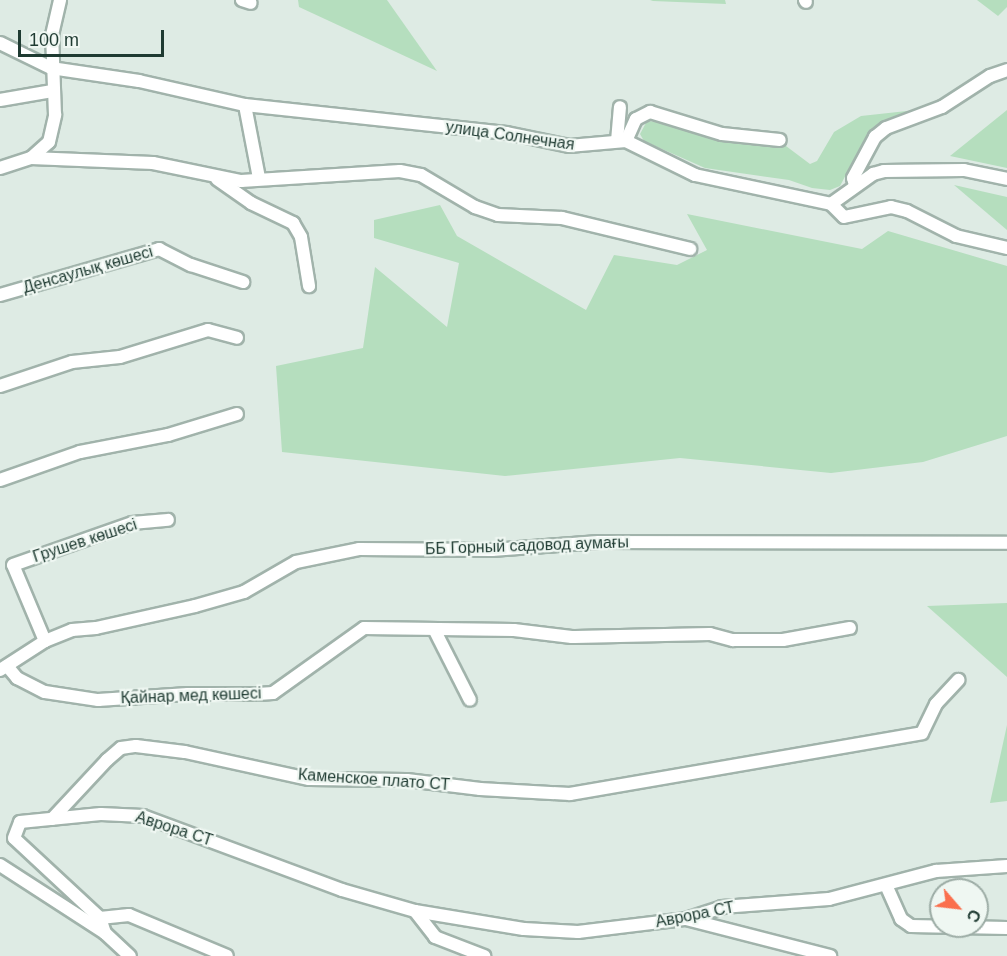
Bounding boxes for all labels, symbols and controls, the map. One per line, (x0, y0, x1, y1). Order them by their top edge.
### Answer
scale bar (21, 18, 166, 56)
text: 100 m (29, 30, 79, 50)
street label: улица Солнечная (444, 117, 576, 155)
street label: Денсаулық көшесі (21, 242, 155, 298)
street label: Грушев көшесі (31, 515, 139, 567)
street label: ББ Горный садовод аумағы (425, 533, 629, 559)
street label: Қайнар мед көшесі (120, 684, 262, 708)
street label: Каменское плато СТ (297, 765, 451, 795)
street label: Аврора СТ (133, 808, 215, 850)
north arrow (929, 878, 989, 938)
street label: Аврора СТ (654, 898, 736, 932)
text: С (963, 907, 984, 925)

